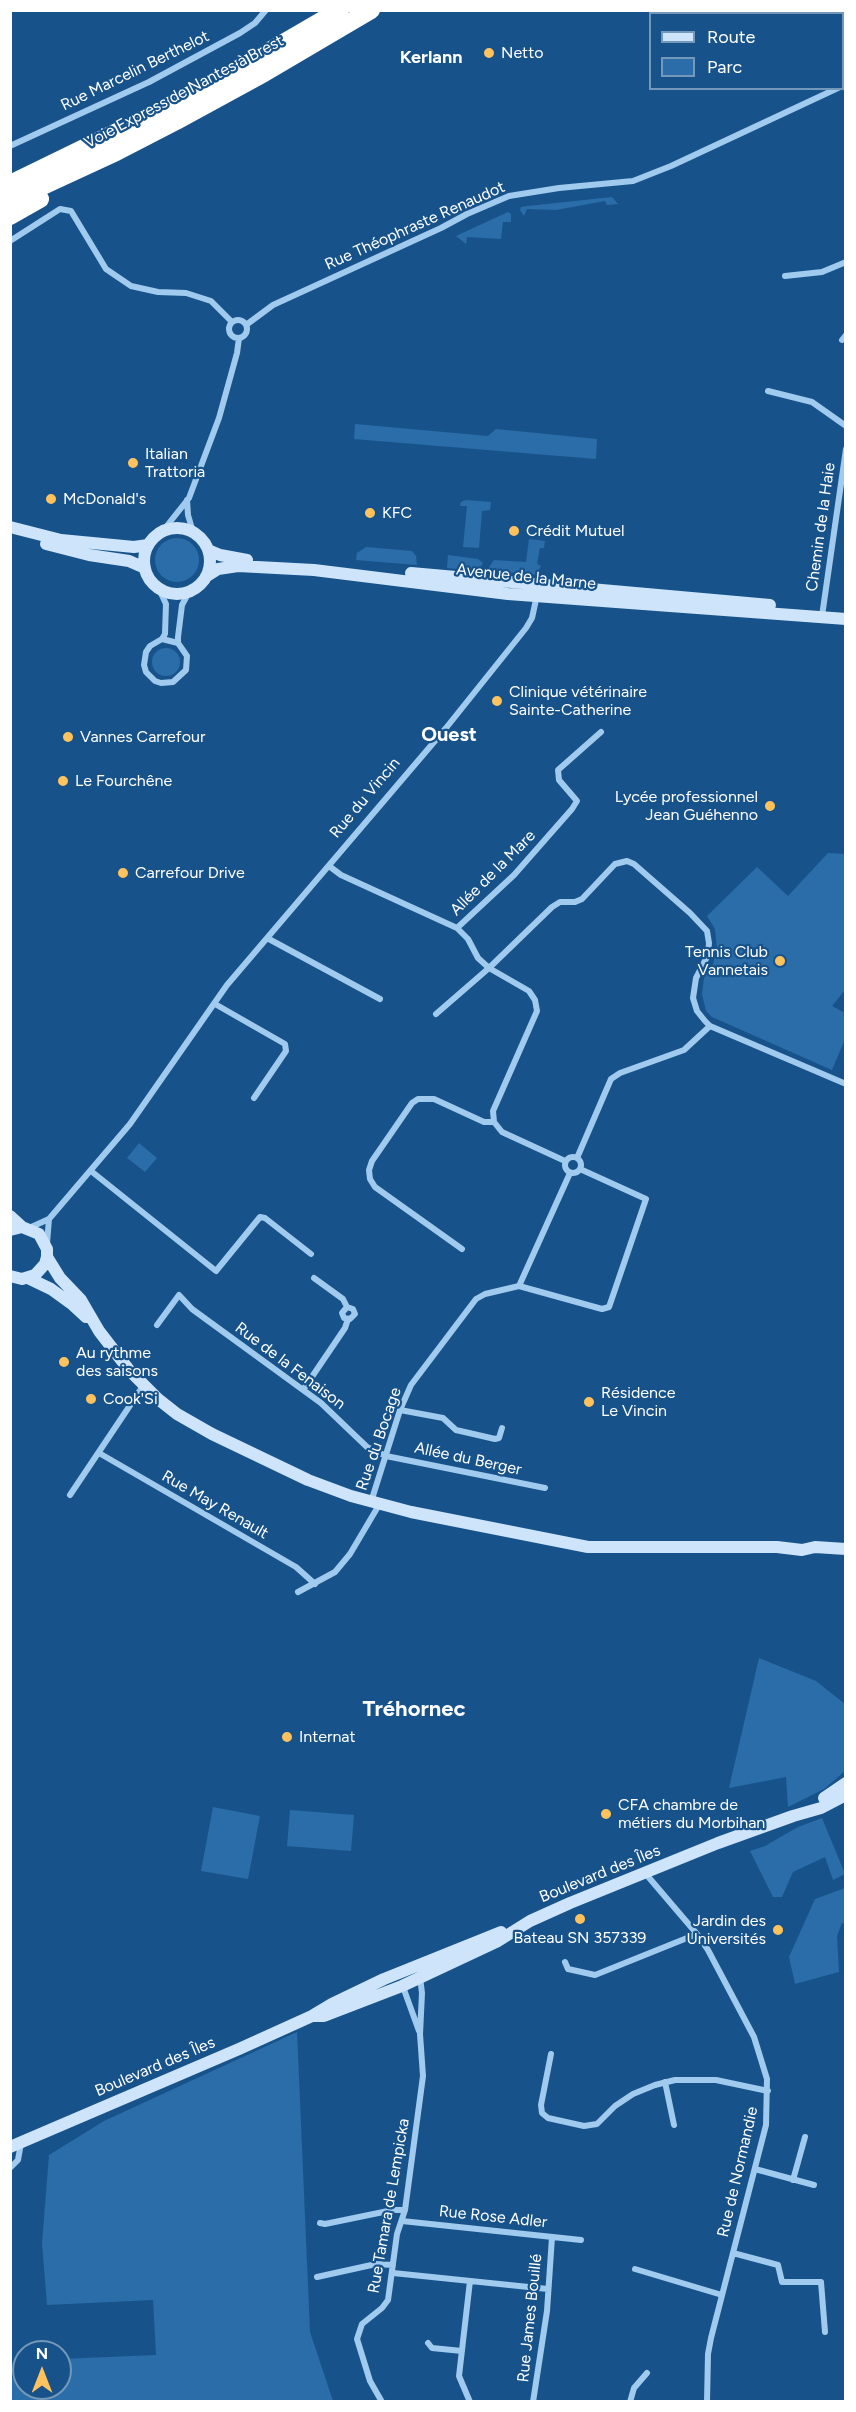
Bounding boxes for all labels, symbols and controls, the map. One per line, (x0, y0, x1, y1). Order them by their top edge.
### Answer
legend (649, 12, 844, 90)
text: Route (707, 26, 755, 48)
street label: Rue Marcelin Berthelot (58, 27, 212, 115)
street label: Voie Express de Nantes à Brest (81, 31, 287, 153)
place label: Netto (501, 43, 543, 63)
marker: Netto (482, 46, 496, 60)
district label: Kerlann (400, 47, 462, 69)
text: Parc (707, 56, 742, 78)
street label: Rue Théophraste Renaudot (322, 178, 508, 274)
place label: Italian Trattoria (145, 444, 205, 482)
marker: Italian Trattoria (126, 456, 140, 470)
street label: Chemin de la Haie (802, 461, 840, 593)
place label: McDonald's (63, 489, 146, 509)
marker: McDonald's (44, 492, 58, 506)
place label: KFC (382, 503, 412, 523)
marker: KFC (363, 506, 377, 520)
place label: Crédit Mutuel (526, 521, 624, 541)
marker: Crédit Mutuel (507, 524, 521, 538)
street label: Avenue de la Marne (455, 560, 597, 594)
place label: Clinique vétérinaire Sainte-Catherine (509, 682, 647, 720)
marker: Clinique vétérinaire Sainte-Catherine (490, 694, 504, 708)
district label: Ouest (421, 723, 477, 747)
place label: Vannes Carrefour (80, 727, 205, 747)
marker: Vannes Carrefour (61, 730, 75, 744)
street label: Rue du Vincin (326, 754, 404, 842)
place label: Le Fourchêne (75, 771, 172, 791)
marker: Le Fourchêne (56, 774, 70, 788)
place label: Lycée professionnel Jean Guéhenno (615, 787, 758, 825)
marker: Lycée professionnel Jean Guéhenno (763, 799, 777, 813)
street label: Allée de la Mare (446, 826, 540, 920)
place label: Carrefour Drive (135, 863, 245, 883)
marker: Carrefour Drive (116, 866, 130, 880)
place label: Tennis Club Vannetais (685, 942, 768, 980)
marker: Tennis Club Vannetais (773, 954, 787, 968)
street label: Rue de la Fenaison (231, 1318, 349, 1414)
place label: Au rythme des saisons (76, 1343, 158, 1381)
marker: Au rythme des saisons (57, 1355, 71, 1369)
place label: Résidence Le Vincin (601, 1383, 675, 1421)
street label: Rue du Bocage (352, 1385, 406, 1493)
place label: Cook'Si (103, 1389, 158, 1409)
marker: Cook'Si (84, 1392, 98, 1406)
marker: Résidence Le Vincin (582, 1395, 596, 1409)
street label: Allée du Berger (413, 1438, 523, 1480)
street label: Rue May Renault (158, 1467, 272, 1543)
district label: Tréhornec (363, 1697, 465, 1723)
place label: Internat (299, 1727, 356, 1747)
marker: Internat (280, 1730, 294, 1744)
place label: CFA chambre de métiers du Morbihan (618, 1795, 765, 1833)
marker: CFA chambre de métiers du Morbihan (599, 1807, 613, 1821)
street label: Boulevard des Îles (537, 1841, 663, 1907)
place label: Jardin des Universités (686, 1911, 766, 1949)
marker: Bateau SN 357339 (573, 1912, 587, 1926)
marker: Jardin des Universités (771, 1923, 785, 1937)
place label: Bateau SN 357339 (514, 1928, 646, 1948)
street label: Boulevard des Îles (92, 2033, 218, 2101)
street label: Rue de Normandie (714, 2105, 762, 2239)
street label: Rue Tamara de Lempicka (364, 2117, 414, 2295)
street label: Rue Rose Adler (438, 2202, 548, 2232)
street label: Rue James Bouillé (514, 2253, 546, 2383)
north arrow (12, 2340, 72, 2400)
text: N (36, 2344, 48, 2363)

